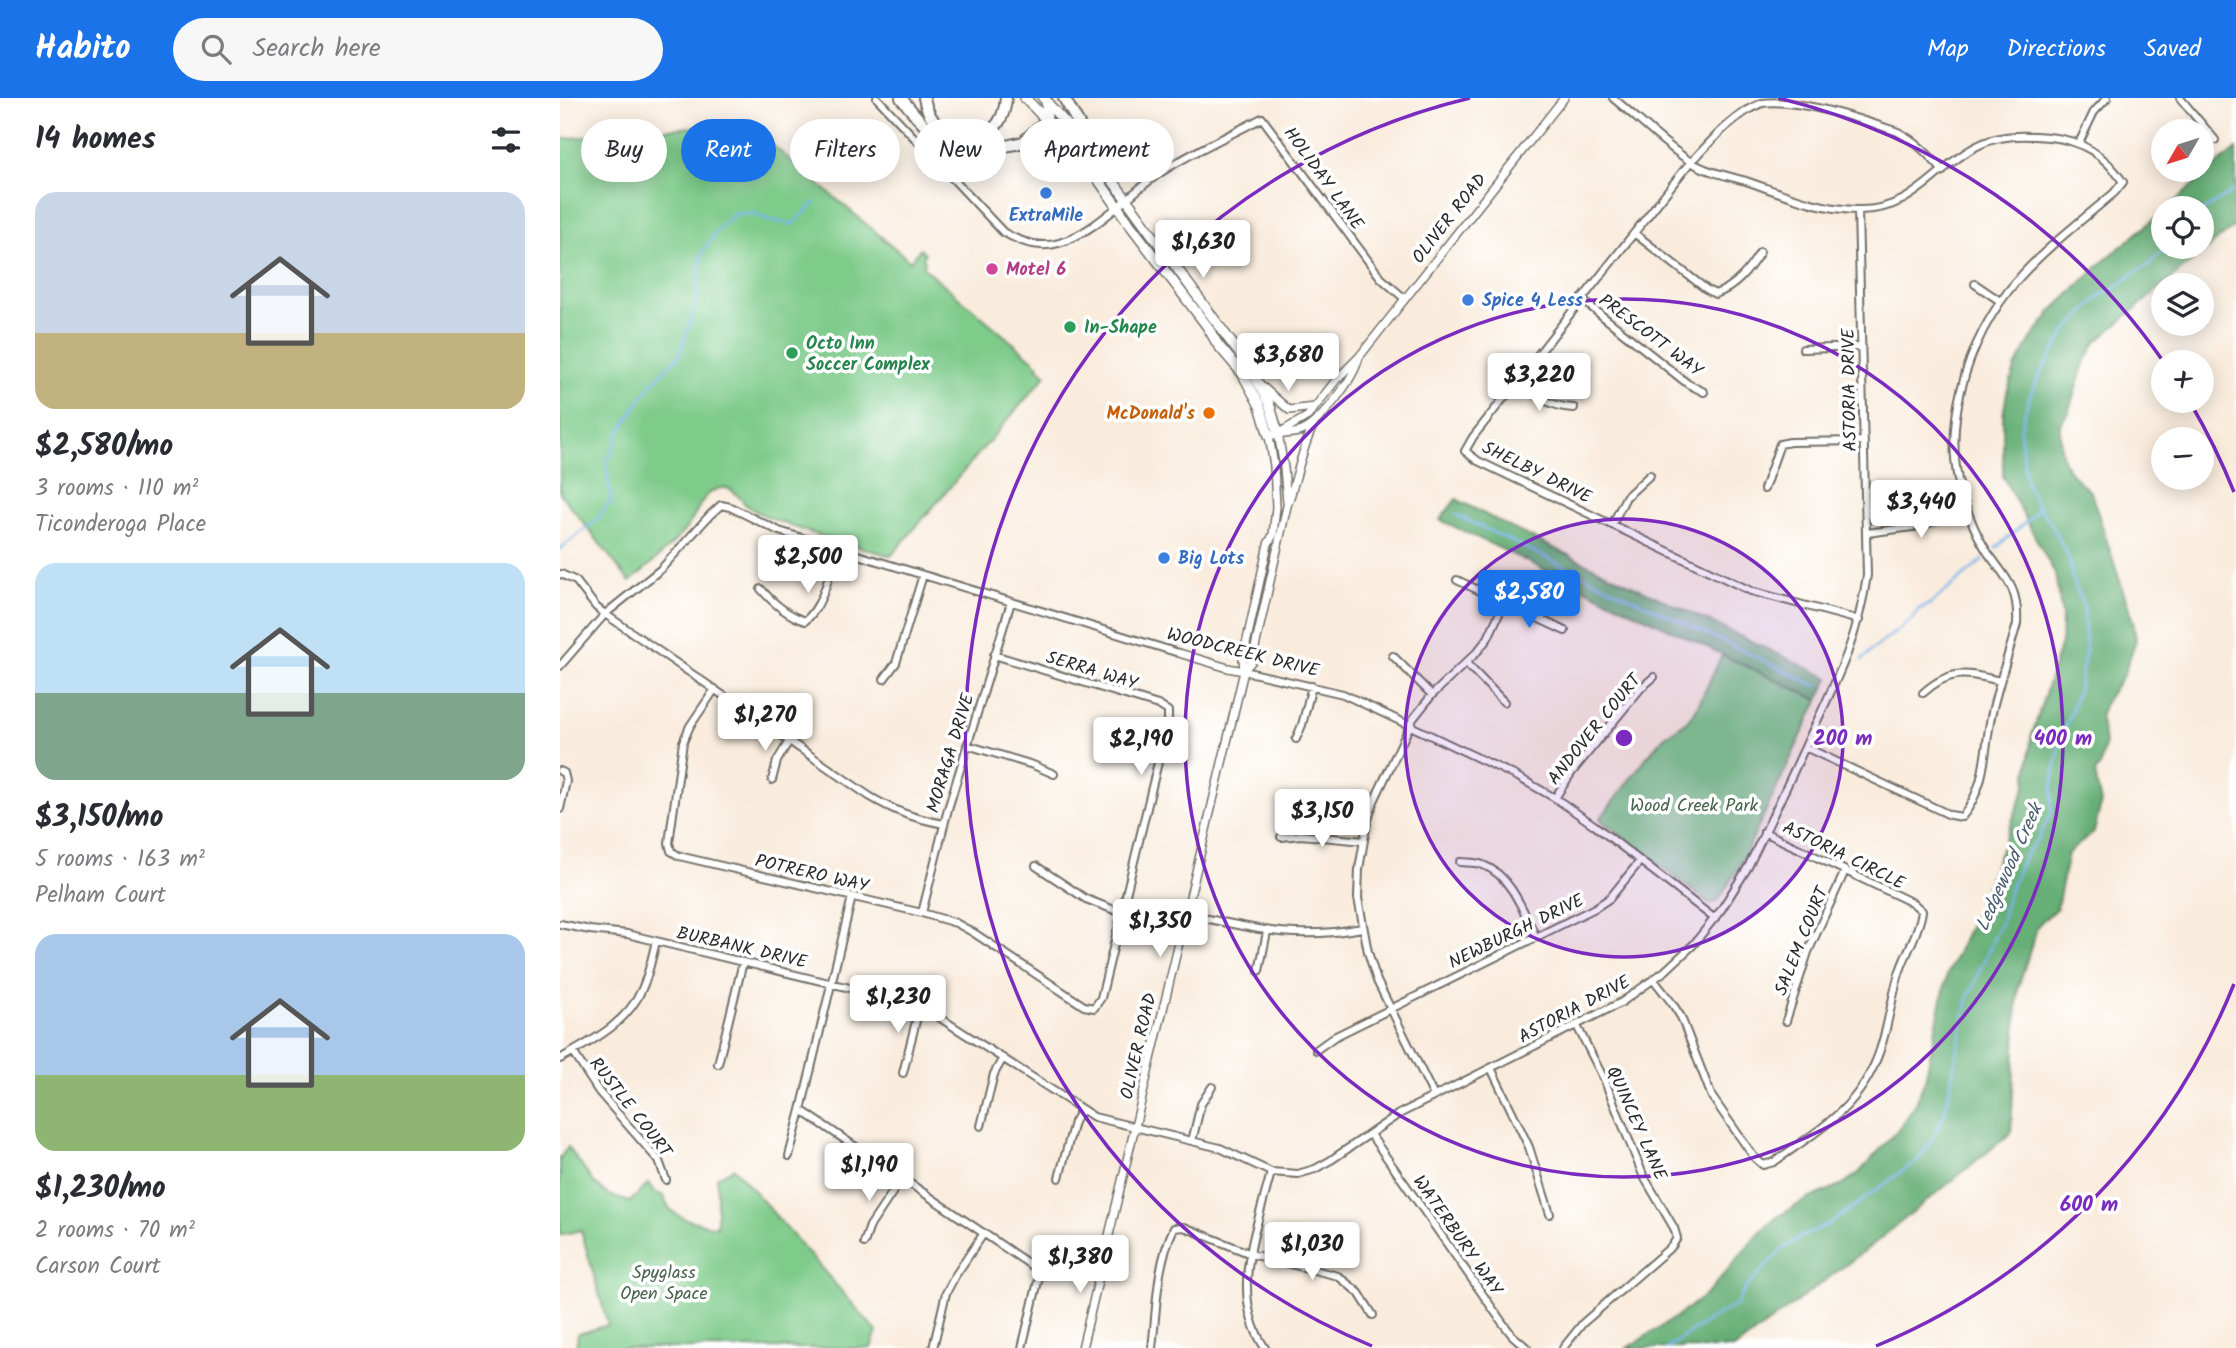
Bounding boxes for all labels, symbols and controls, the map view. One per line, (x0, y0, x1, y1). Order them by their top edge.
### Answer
search box (173, 18, 663, 81)
text: Habito (35, 23, 131, 76)
text: Search here (253, 28, 381, 70)
icon: search (197, 30, 235, 68)
text: Map (1927, 30, 1969, 69)
text: Directions (2007, 30, 2106, 69)
text: Saved (2144, 30, 2201, 69)
text: 14 homes (35, 116, 156, 164)
chip: Buy (581, 119, 667, 182)
chip: Rent (681, 119, 776, 182)
chip: Filters (790, 119, 900, 182)
chip: New (914, 119, 1006, 182)
chip: Apartment (1020, 119, 1174, 182)
north arrow (2151, 119, 2214, 182)
map controls (2151, 119, 2214, 490)
icon: filters (487, 121, 525, 159)
street label: HOLIDAY LANE (1275, 121, 1371, 237)
street label: OLIVER ROAD (1405, 167, 1495, 271)
marker: ExtraMile (1038, 185, 1054, 201)
button: locate (2151, 196, 2214, 259)
place label: ExtraMile (1009, 202, 1083, 231)
pin: $1,630 (1146, 220, 1260, 280)
text: $1,630 (1171, 225, 1235, 261)
icon: home (217, 238, 343, 364)
place label: Motel 6 (1006, 256, 1066, 285)
marker: Motel 6 (984, 261, 1000, 277)
button: layers (2151, 273, 2214, 336)
place label: Spice 4 Less (1482, 287, 1584, 316)
street label: PRESCOTT WAY (1592, 287, 1709, 385)
marker: Spice 4 Less (1460, 292, 1476, 308)
place label: In-Shape (1084, 314, 1157, 343)
marker: In-Shape (1062, 319, 1078, 335)
street label: ASTORIA DRIVE (1835, 328, 1866, 452)
place label: Octo Inn Soccer Complex (806, 330, 930, 380)
pin: $3,680 (1231, 334, 1345, 393)
text: $3,680 (1253, 338, 1323, 374)
marker: Octo Inn Soccer Complex (784, 345, 800, 361)
button: + (2151, 350, 2214, 413)
pin: $3,220 (1482, 354, 1596, 413)
text: $3,220 (1504, 358, 1574, 394)
place label: McDonald's (1106, 400, 1196, 429)
marker: McDonald's (1201, 405, 1217, 421)
text: $2,580/mo (35, 423, 173, 471)
button: − (2151, 427, 2214, 490)
street label: SHELBY DRIVE (1477, 434, 1597, 513)
text: 3 rooms · 110 m² (35, 471, 198, 507)
pin: $3,440 (1864, 480, 1978, 540)
text: $3,440 (1886, 485, 1956, 521)
text: Ticonderoga Place (35, 507, 206, 543)
pin: $2,500 (751, 536, 865, 595)
text: $2,500 (774, 540, 842, 576)
place label: Big Lots (1178, 545, 1245, 574)
marker: Big Lots (1156, 550, 1172, 566)
pin: $2,580 (1472, 570, 1586, 630)
text: $2,580 (1494, 575, 1564, 611)
icon: home (217, 609, 343, 735)
street label: WOODCREEK DRIVE (1164, 621, 1322, 686)
street label: SERRA WAY (1042, 644, 1142, 699)
street label: ANDOVER COURT (1541, 667, 1650, 792)
street label: MORAGA DRIVE (919, 690, 984, 817)
pin: $1,270 (708, 694, 822, 753)
text: $1,270 (734, 698, 796, 734)
pin: $2,190 (1084, 718, 1198, 777)
text: $2,190 (1109, 722, 1173, 758)
text: 200 m (1813, 723, 1873, 756)
text: 400 m (2034, 723, 2092, 756)
centre of rings (1612, 726, 1636, 750)
pin: $3,150 (1265, 790, 1379, 849)
park label: Wood Creek Park (1630, 792, 1758, 821)
text: $3,150/mo (35, 794, 163, 842)
text: $3,150 (1291, 794, 1353, 830)
water label: Ledgewood Creek (1968, 796, 2053, 936)
street label: ASTORIA CIRCLE (1777, 814, 1910, 899)
text: 5 rooms · 163 m² (35, 842, 205, 878)
street label: POTRERO WAY (752, 847, 872, 902)
text: Pelham Court (35, 878, 166, 914)
street label: SALEM COURT (1767, 882, 1838, 1000)
street label: NEWBURGH DRIVE (1444, 887, 1590, 978)
pin: $1,350 (1103, 900, 1217, 959)
text: $1,350 (1129, 904, 1191, 940)
street label: BURBANK DRIVE (674, 919, 810, 978)
street label: ASTORIA DRIVE (1513, 968, 1636, 1052)
pin: $1,230 (841, 976, 955, 1035)
icon: home (217, 980, 343, 1106)
text: $1,230 (866, 980, 930, 1016)
street label: OLIVER ROAD (1113, 990, 1166, 1102)
street label: RUSTLE COURT (581, 1051, 679, 1166)
street label: QUINCEY LANE (1597, 1062, 1674, 1186)
pin: $1,190 (812, 1144, 926, 1203)
text: $1,190 (841, 1148, 897, 1184)
text: $1,230/mo (35, 1165, 166, 1213)
street label: WATERBURY WAY (1404, 1170, 1510, 1303)
text: 600 m (2060, 1189, 2118, 1222)
text: 2 rooms · 70 m² (35, 1213, 195, 1249)
pin: $1,030 (1255, 1222, 1369, 1282)
text: $1,030 (1281, 1227, 1343, 1263)
pin: $1,380 (1023, 1236, 1137, 1295)
text: $1,380 (1048, 1240, 1112, 1276)
text: Carson Court (35, 1249, 161, 1285)
park label: Spyglass Open Space (620, 1259, 708, 1309)

